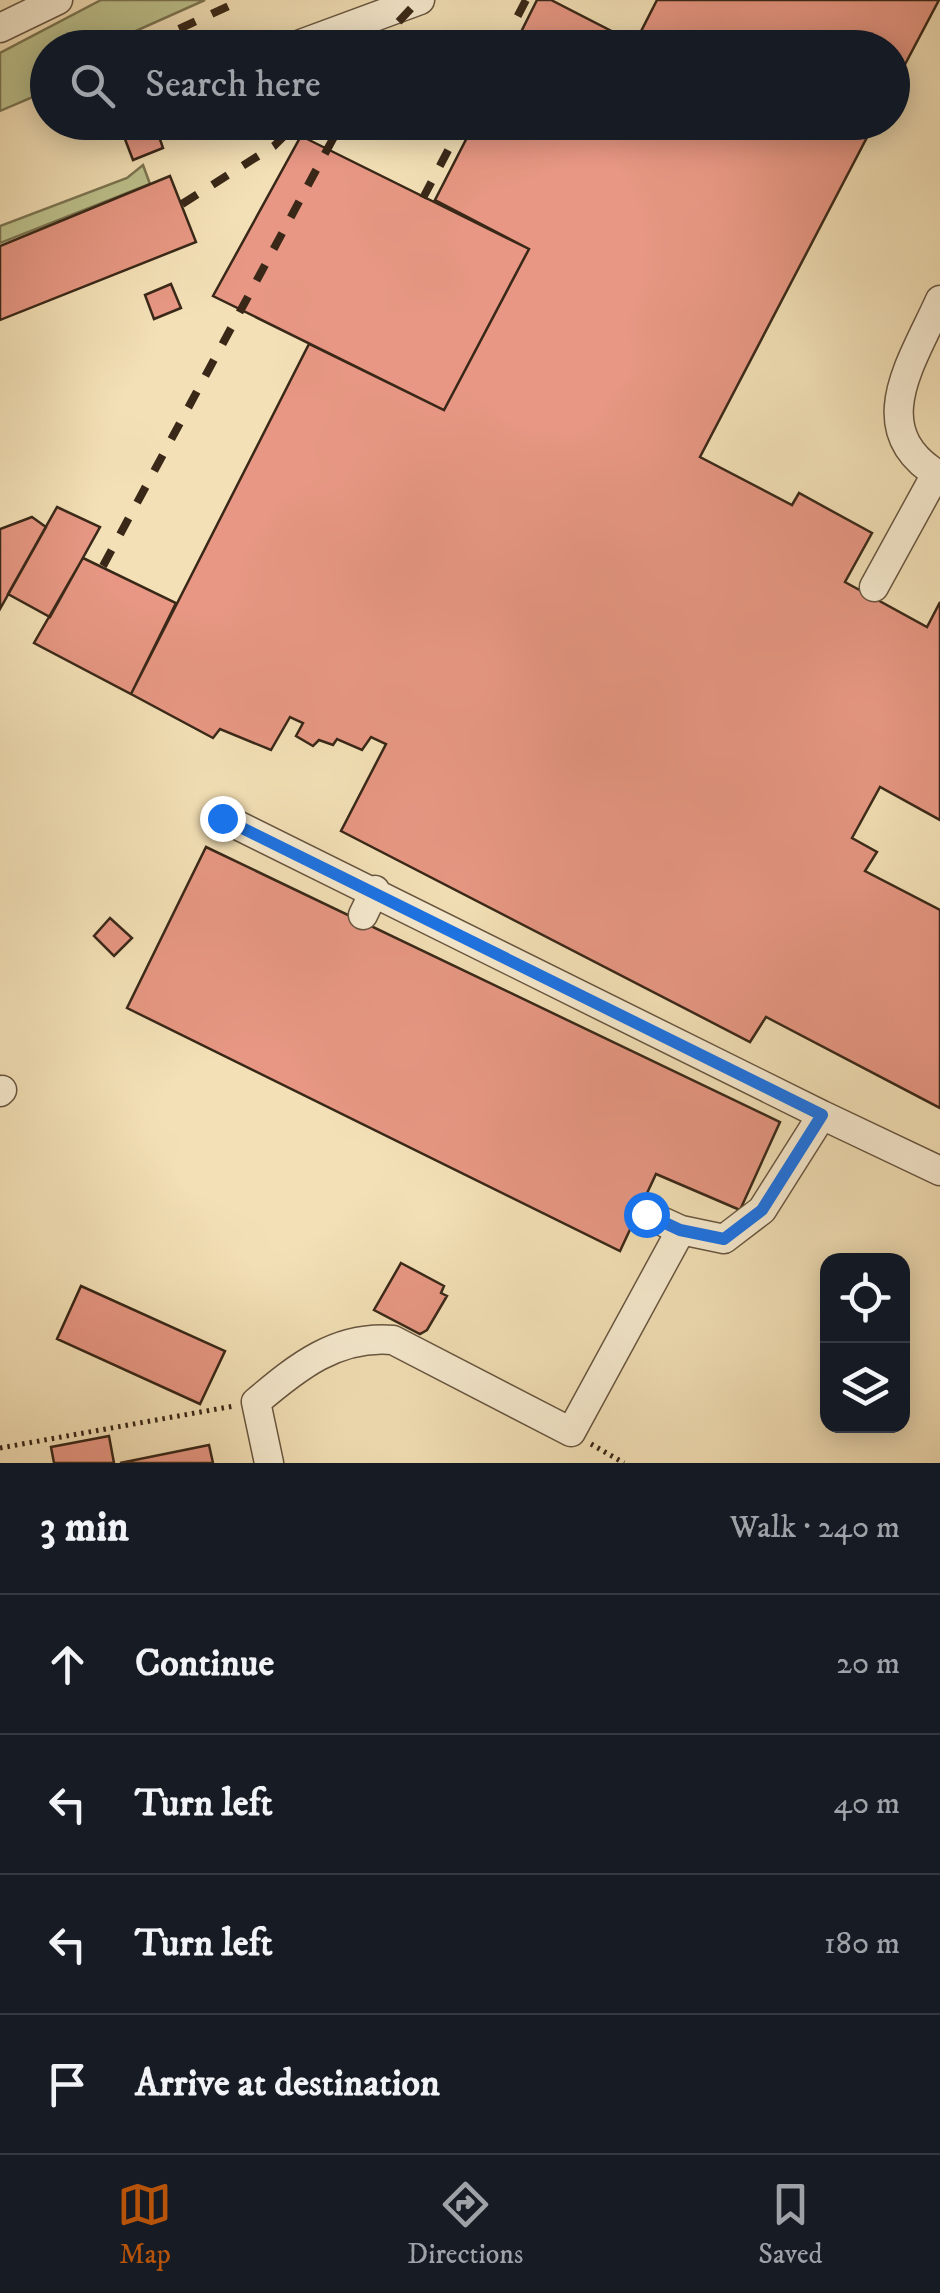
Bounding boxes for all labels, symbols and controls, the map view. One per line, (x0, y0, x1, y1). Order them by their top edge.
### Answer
search box (30, 30, 910, 140)
icon: search (65, 58, 120, 113)
text: Search here (145, 61, 321, 109)
route end (200, 796, 246, 842)
route start (624, 1192, 670, 1238)
map controls (820, 1253, 910, 1433)
button: locate (820, 1253, 910, 1343)
button: layers (820, 1343, 910, 1433)
text: 3 min (40, 1502, 129, 1554)
text: Walk · 240 m (730, 1508, 900, 1548)
icon: ahead (40, 1637, 95, 1692)
text: Continue (135, 1640, 274, 1688)
text: 20 m (836, 1644, 900, 1684)
icon: left (40, 1777, 95, 1832)
text: Turn left (135, 1780, 273, 1828)
text: 40 m (833, 1784, 900, 1824)
icon: left (40, 1917, 95, 1972)
text: Turn left (135, 1920, 273, 1968)
text: 180 m (824, 1924, 900, 1964)
icon: arrive (40, 2057, 95, 2112)
text: Arrive at destination (135, 2060, 440, 2108)
tab: Map (117, 2177, 172, 2272)
tab: Directions (407, 2177, 523, 2272)
tab: Saved (758, 2177, 823, 2272)

